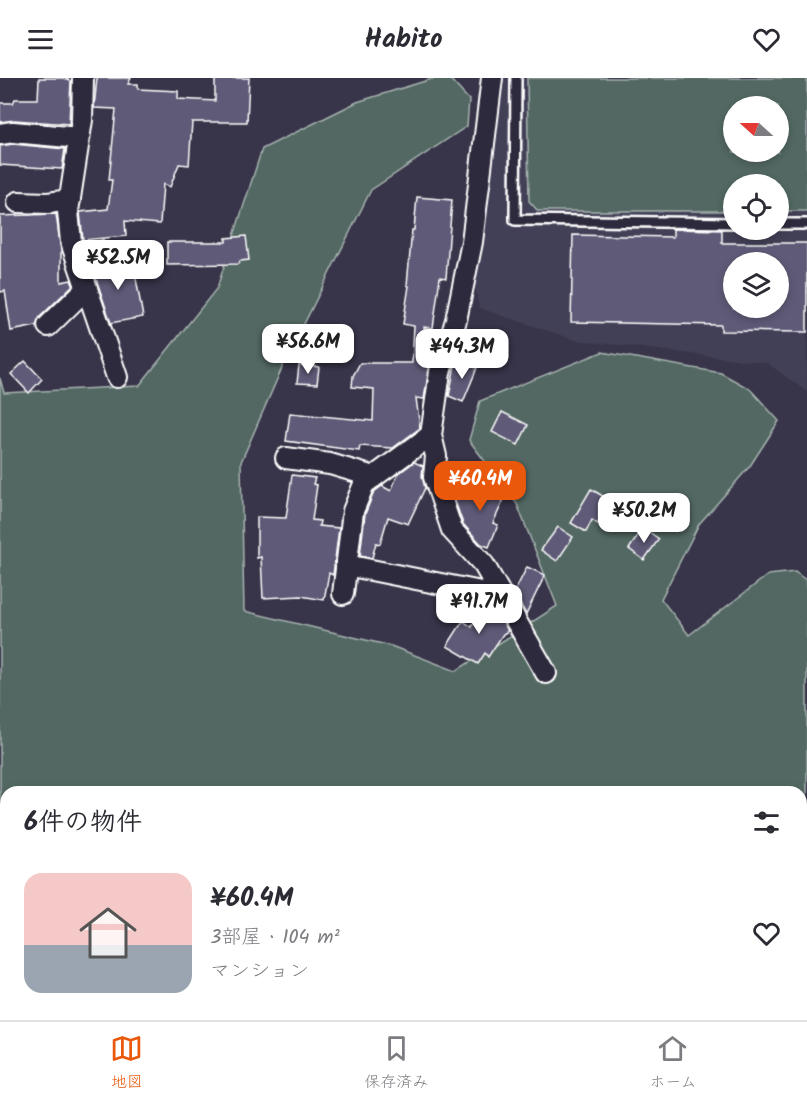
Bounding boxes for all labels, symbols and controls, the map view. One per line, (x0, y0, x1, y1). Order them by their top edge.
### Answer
text: Habito (364, 18, 443, 61)
icon: menu (24, 23, 57, 56)
icon: heart (750, 23, 783, 56)
north arrow (723, 96, 789, 162)
map controls (723, 96, 789, 318)
button: locate (723, 174, 789, 240)
pin: ¥52.5M (69, 240, 167, 291)
text: ¥52.5M (86, 243, 150, 275)
button: layers (723, 252, 789, 318)
pin: ¥56.6M (259, 324, 357, 375)
text: ¥56.6M (276, 327, 340, 359)
pin: ¥44.3M (413, 329, 511, 380)
text: ¥44.3M (430, 332, 494, 364)
pin: ¥60.4M (431, 461, 529, 512)
text: ¥60.4M (448, 464, 512, 496)
pin: ¥50.2M (595, 493, 693, 544)
text: ¥50.2M (612, 496, 676, 528)
pin: ¥91.7M (430, 584, 528, 635)
text: ¥91.7M (450, 587, 508, 619)
text: 6件の物件 (24, 802, 142, 844)
icon: filters (750, 806, 783, 839)
text: ¥60.4M (210, 878, 293, 920)
icon: home (72, 897, 144, 969)
icon: heart (750, 917, 783, 950)
text: 3部屋 · 104 m² (210, 922, 340, 954)
text: マンション (210, 956, 309, 988)
tab: 地図 (110, 1032, 143, 1095)
tab: 保存済み (364, 1032, 428, 1095)
tab: ホーム (649, 1032, 697, 1095)

